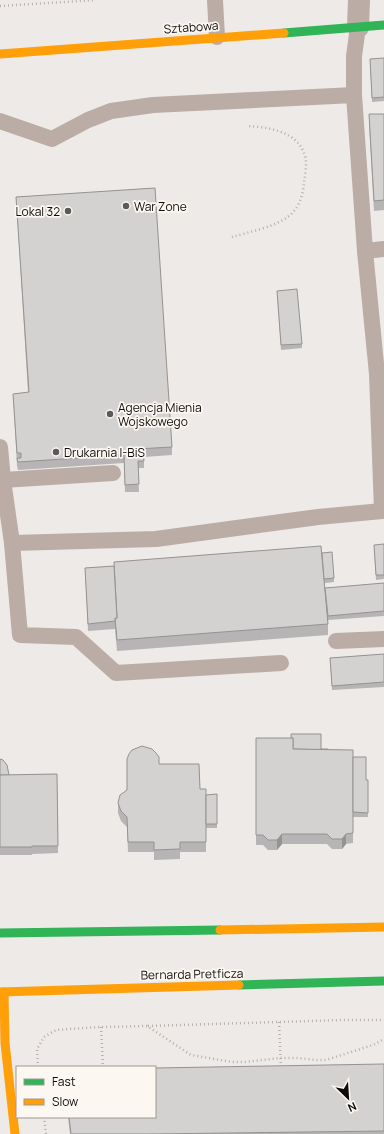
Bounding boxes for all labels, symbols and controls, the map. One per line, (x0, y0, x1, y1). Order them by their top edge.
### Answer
street label: Sztabowa (163, 17, 219, 37)
place label: War Zone (134, 198, 187, 215)
marker: War Zone (121, 201, 131, 211)
place label: Lokal 32 (15, 203, 60, 220)
marker: Lokal 32 (63, 206, 73, 216)
place label: Agencja Mienia Wojskowego (118, 399, 202, 430)
marker: Agencja Mienia Wojskowego (105, 409, 115, 419)
place label: Drukarnia I-BiS (64, 444, 145, 461)
marker: Drukarnia I-BiS (51, 447, 61, 457)
street label: Bernarda Pretficza (141, 965, 243, 983)
legend (16, 1066, 156, 1118)
text: Fast (52, 1073, 76, 1090)
north arrow (328, 1078, 368, 1118)
text: Slow (52, 1093, 78, 1110)
text: N (346, 1099, 359, 1116)

